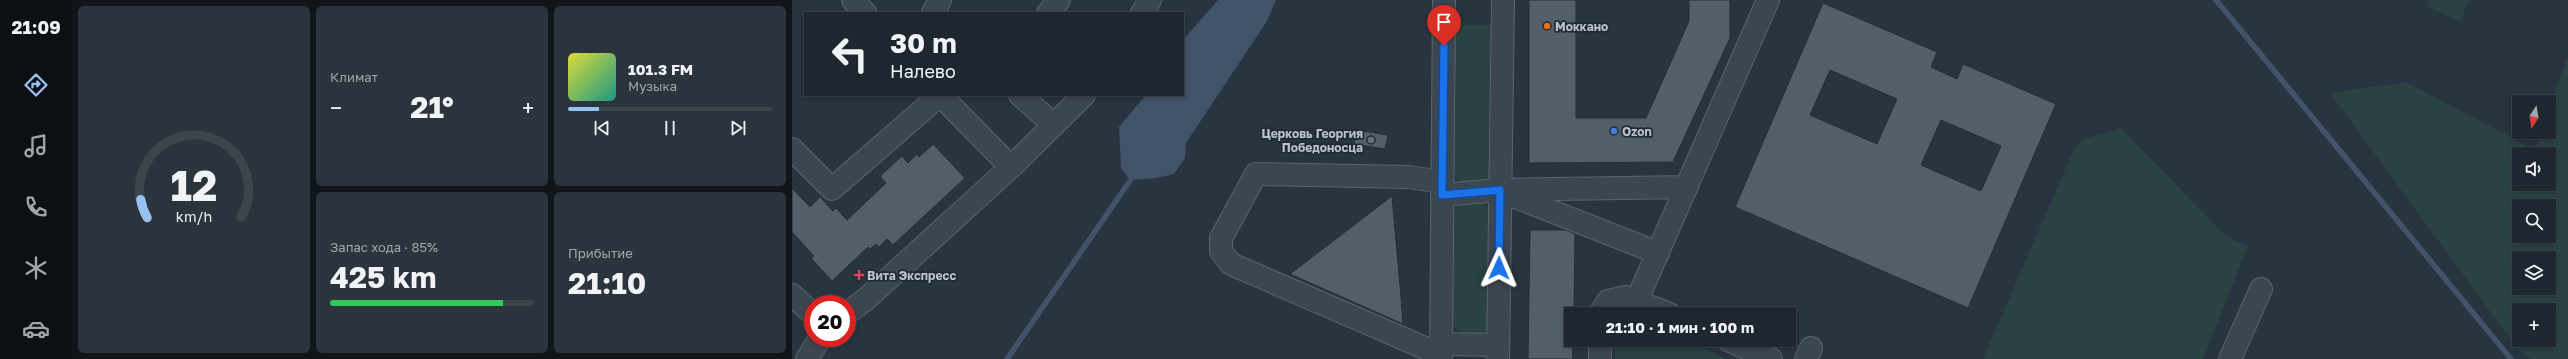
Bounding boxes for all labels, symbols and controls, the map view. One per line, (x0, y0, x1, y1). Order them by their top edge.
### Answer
pin (1427, 5, 1461, 46)
icon: arrive (1433, 11, 1455, 33)
text: 21:09 (11, 16, 61, 38)
place label: Моккано (1555, 19, 1608, 34)
marker: Моккано (1542, 21, 1552, 31)
text: 30 m (890, 26, 957, 59)
icon: left (824, 28, 876, 80)
text: 101.3 FM (628, 60, 693, 78)
text: Налево (890, 60, 956, 82)
text: Климат (330, 69, 378, 85)
icon: directions (22, 71, 50, 99)
text: Музыка (628, 78, 677, 94)
text: 21° (410, 89, 454, 125)
text: − (330, 94, 342, 121)
text: + (522, 94, 534, 121)
north arrow (2512, 95, 2556, 139)
map controls (2512, 95, 2556, 347)
icon: previous (591, 117, 613, 139)
icon: pause (659, 117, 681, 139)
icon: next (727, 117, 749, 139)
place label: Ozon (1622, 124, 1652, 139)
place label: Церковь Георгия Победоносца (1261, 126, 1363, 155)
marker: Ozon (1609, 126, 1619, 136)
icon: music (22, 132, 50, 160)
marker: Церковь Георгия Победоносца (1366, 135, 1376, 145)
button: sound (2512, 147, 2556, 191)
text: 12 (171, 159, 217, 209)
icon: phone (22, 193, 50, 221)
button: search (2512, 199, 2556, 243)
text: km/h (176, 207, 212, 224)
text: Запас хода · 85% (330, 239, 438, 255)
text: Прибытие (568, 245, 633, 261)
position arrow (1478, 247, 1520, 289)
button: layers (2512, 251, 2556, 295)
icon: climate (22, 254, 50, 282)
text: 425 km (330, 259, 437, 295)
text: 21:10 (568, 265, 646, 301)
place label: Вита Экспресс (867, 268, 956, 283)
marker: Вита Экспресс (854, 270, 864, 280)
speed limit sign: 20 (804, 295, 856, 347)
button: + (2512, 303, 2556, 347)
icon: car (22, 315, 50, 343)
text: 21:10 · 1 мин · 100 m (1606, 318, 1754, 336)

